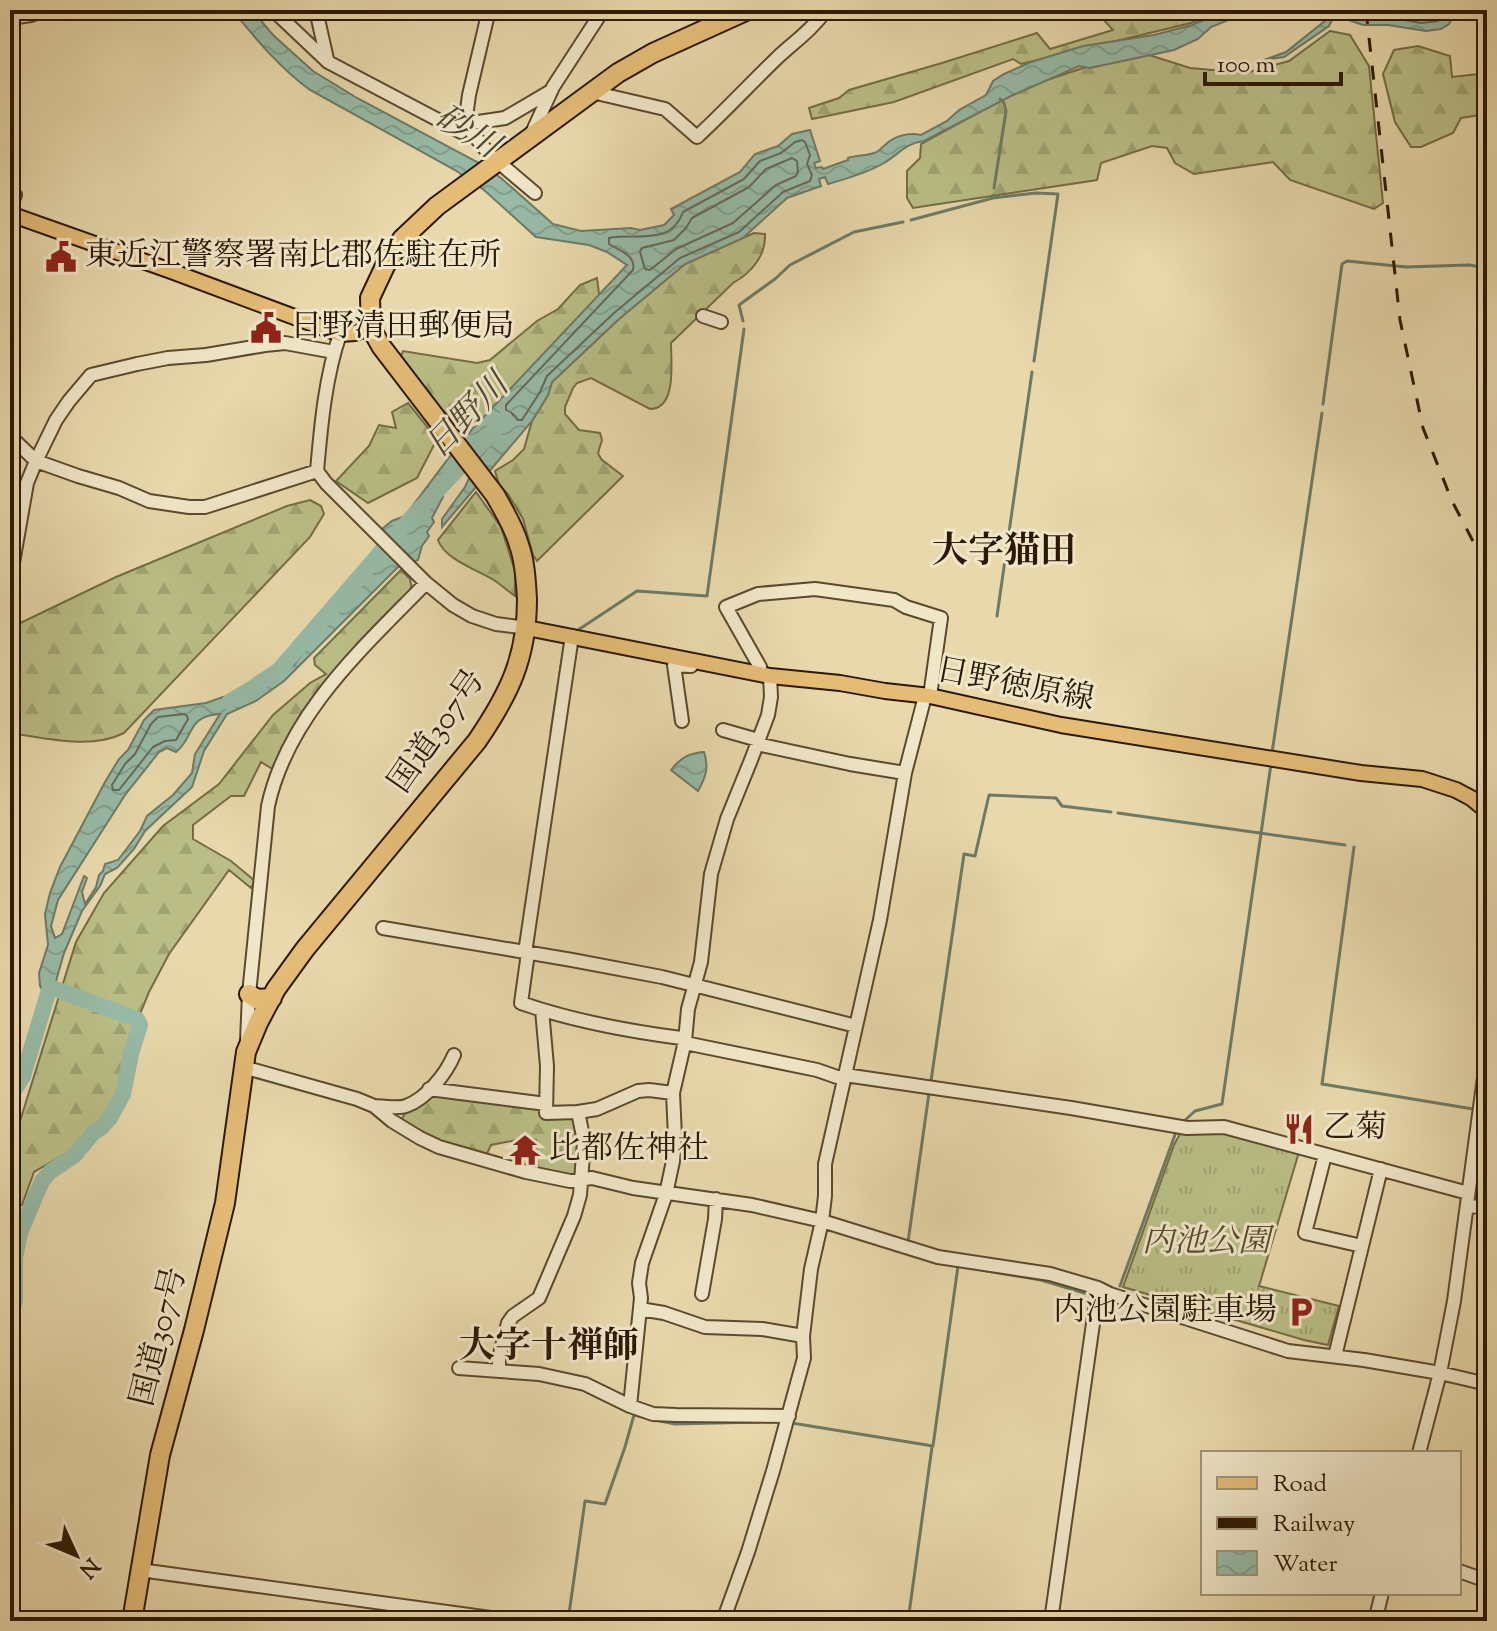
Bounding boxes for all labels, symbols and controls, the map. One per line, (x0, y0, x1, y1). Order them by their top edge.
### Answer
scale bar (1205, 36, 1341, 86)
text: 100 m (1217, 49, 1275, 83)
water label: 砂川 (424, 94, 511, 174)
place label: 東近江警察署南比郡佐駐在所 (85, 234, 501, 280)
public building icon: 東近江警察署南比郡佐駐在所 (44, 240, 78, 274)
place label: 日野清田郵便局 (290, 305, 514, 351)
public building icon: 日野清田郵便局 (249, 311, 283, 345)
water label: 日野川 (415, 360, 524, 471)
district label: 大字猫田 (932, 527, 1076, 579)
street label: 日野徳原線 (932, 648, 1098, 724)
street label: 国道307号 (379, 661, 497, 803)
place label: 乙菊 (1323, 1106, 1387, 1152)
restaurant icon: 乙菊 (1282, 1112, 1316, 1146)
place label: 比都佐神社 (549, 1127, 709, 1173)
temple icon: 比都佐神社 (508, 1133, 542, 1167)
park label: 内池公園 (1142, 1220, 1275, 1266)
street label: 国道307号 (121, 1263, 199, 1411)
place label: 内池公園駐車場 (1053, 1289, 1277, 1335)
parking icon: 内池公園駐車場 (1284, 1295, 1318, 1329)
district label: 大字十禅師 (459, 1322, 639, 1374)
legend (1201, 1451, 1461, 1595)
text: Road (1273, 1468, 1327, 1502)
text: Railway (1273, 1508, 1355, 1542)
north arrow (36, 1515, 116, 1595)
text: Water (1273, 1548, 1337, 1582)
text: N (70, 1549, 106, 1585)

